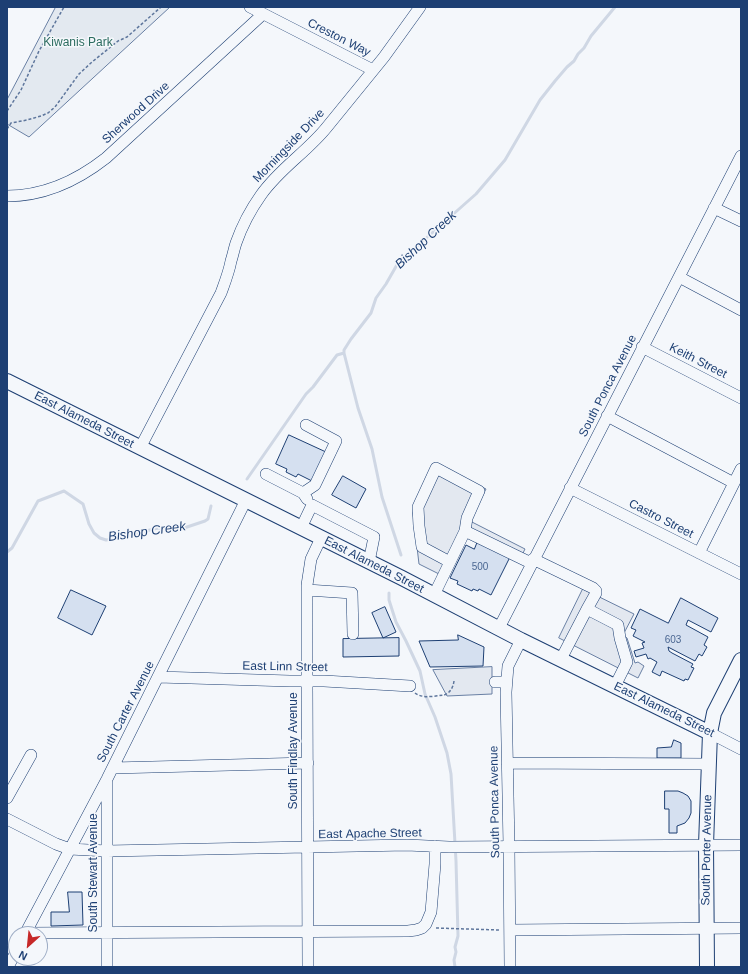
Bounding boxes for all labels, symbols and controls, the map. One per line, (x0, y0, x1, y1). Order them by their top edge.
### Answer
street label: Creston Way (305, 16, 373, 60)
park label: Kiwanis Park (43, 36, 113, 50)
street label: Sherwood Drive (99, 79, 173, 147)
street label: Morningside Drive (250, 106, 328, 186)
water label: Bishop Creek (392, 208, 460, 272)
street label: South Ponca Avenue (576, 333, 640, 439)
street label: Keith Street (667, 340, 729, 382)
street label: East Alameda Street (32, 389, 136, 451)
street label: Castro Street (626, 497, 696, 541)
water label: Bishop Creek (107, 519, 187, 545)
street label: East Alameda Street (322, 534, 426, 596)
house number: 500 (472, 561, 488, 573)
house number: 603 (665, 634, 681, 646)
street label: South Carter Avenue (94, 659, 158, 765)
street label: East Linn Street (242, 659, 328, 675)
street label: East Alameda Street (611, 679, 717, 741)
street label: South Findlay Avenue (287, 692, 301, 810)
street label: South Ponca Avenue (487, 746, 503, 858)
street label: South Porter Avenue (699, 794, 715, 906)
street label: South Stewart Avenue (87, 813, 101, 933)
street label: East Apache Street (318, 826, 422, 842)
north arrow (8, 926, 48, 966)
text: N (17, 949, 29, 963)

